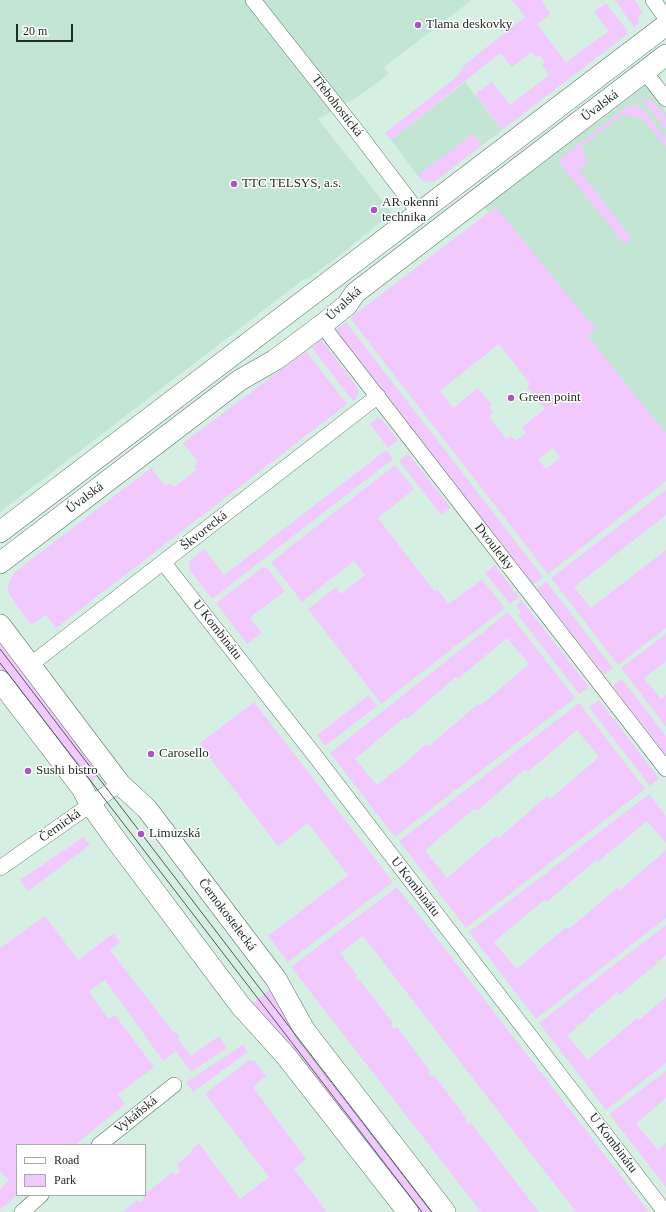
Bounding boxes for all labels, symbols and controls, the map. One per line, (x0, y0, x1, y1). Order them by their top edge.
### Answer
scale bar (18, 16, 75, 42)
place label: Tlama deskovky (426, 17, 512, 33)
marker: Tlama deskovky (413, 20, 423, 30)
text: 20 m (23, 24, 47, 38)
street label: Třebohostická (308, 72, 366, 140)
street label: Úvalská (578, 87, 622, 125)
place label: TTC TELSYS, a.s. (242, 176, 341, 192)
marker: TTC TELSYS, a.s. (229, 179, 239, 189)
place label: AR okenní technika (382, 195, 439, 226)
marker: AR okenní technika (369, 205, 379, 215)
street label: Úvalská (323, 284, 365, 324)
place label: Green point (519, 390, 581, 406)
marker: Green point (506, 393, 516, 403)
street label: Úvalská (63, 479, 107, 517)
street label: Škvorecká (178, 508, 230, 554)
street label: Dvouletky (471, 521, 517, 573)
street label: U Kombinátu (189, 597, 245, 663)
place label: Carosello (159, 746, 209, 762)
marker: Carosello (146, 749, 156, 759)
place label: Sushi bistro (36, 763, 98, 779)
marker: Sushi bistro (23, 766, 33, 776)
street label: Černická (36, 806, 84, 846)
place label: Limuzská (149, 826, 200, 842)
marker: Limuzská (136, 829, 146, 839)
street label: U Kombinátu (387, 854, 443, 920)
street label: Černokostelecká (195, 876, 259, 954)
street label: Vykáňská (111, 1093, 161, 1137)
street label: U Kombinátu (585, 1110, 641, 1176)
legend (16, 1144, 146, 1196)
text: Road (54, 1153, 79, 1167)
text: Park (54, 1173, 76, 1187)

